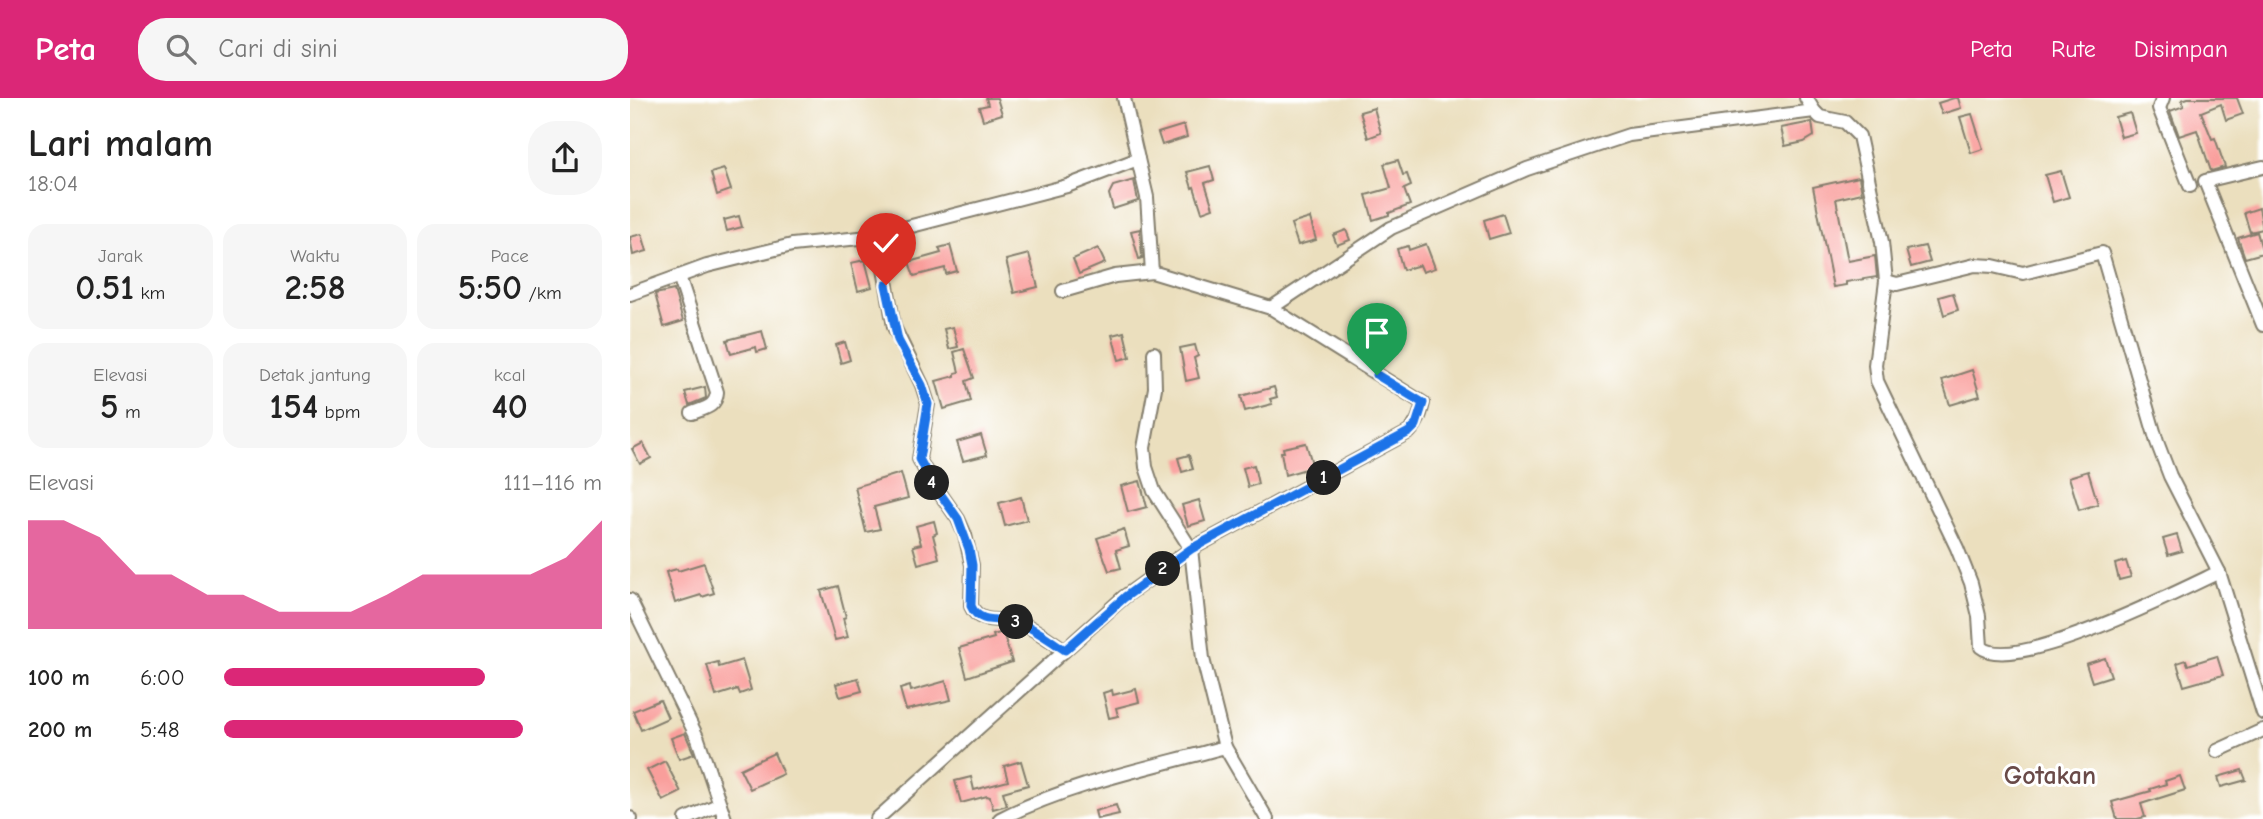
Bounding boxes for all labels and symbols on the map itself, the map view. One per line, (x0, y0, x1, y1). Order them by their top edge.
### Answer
pin (856, 213, 916, 285)
pin (1347, 303, 1407, 375)
pin: 1 (1306, 460, 1342, 496)
pin: 4 (914, 466, 950, 500)
pin: 2 (1146, 552, 1180, 587)
pin: 3 (998, 604, 1034, 640)
district label: Gotakan (2004, 761, 2096, 791)

